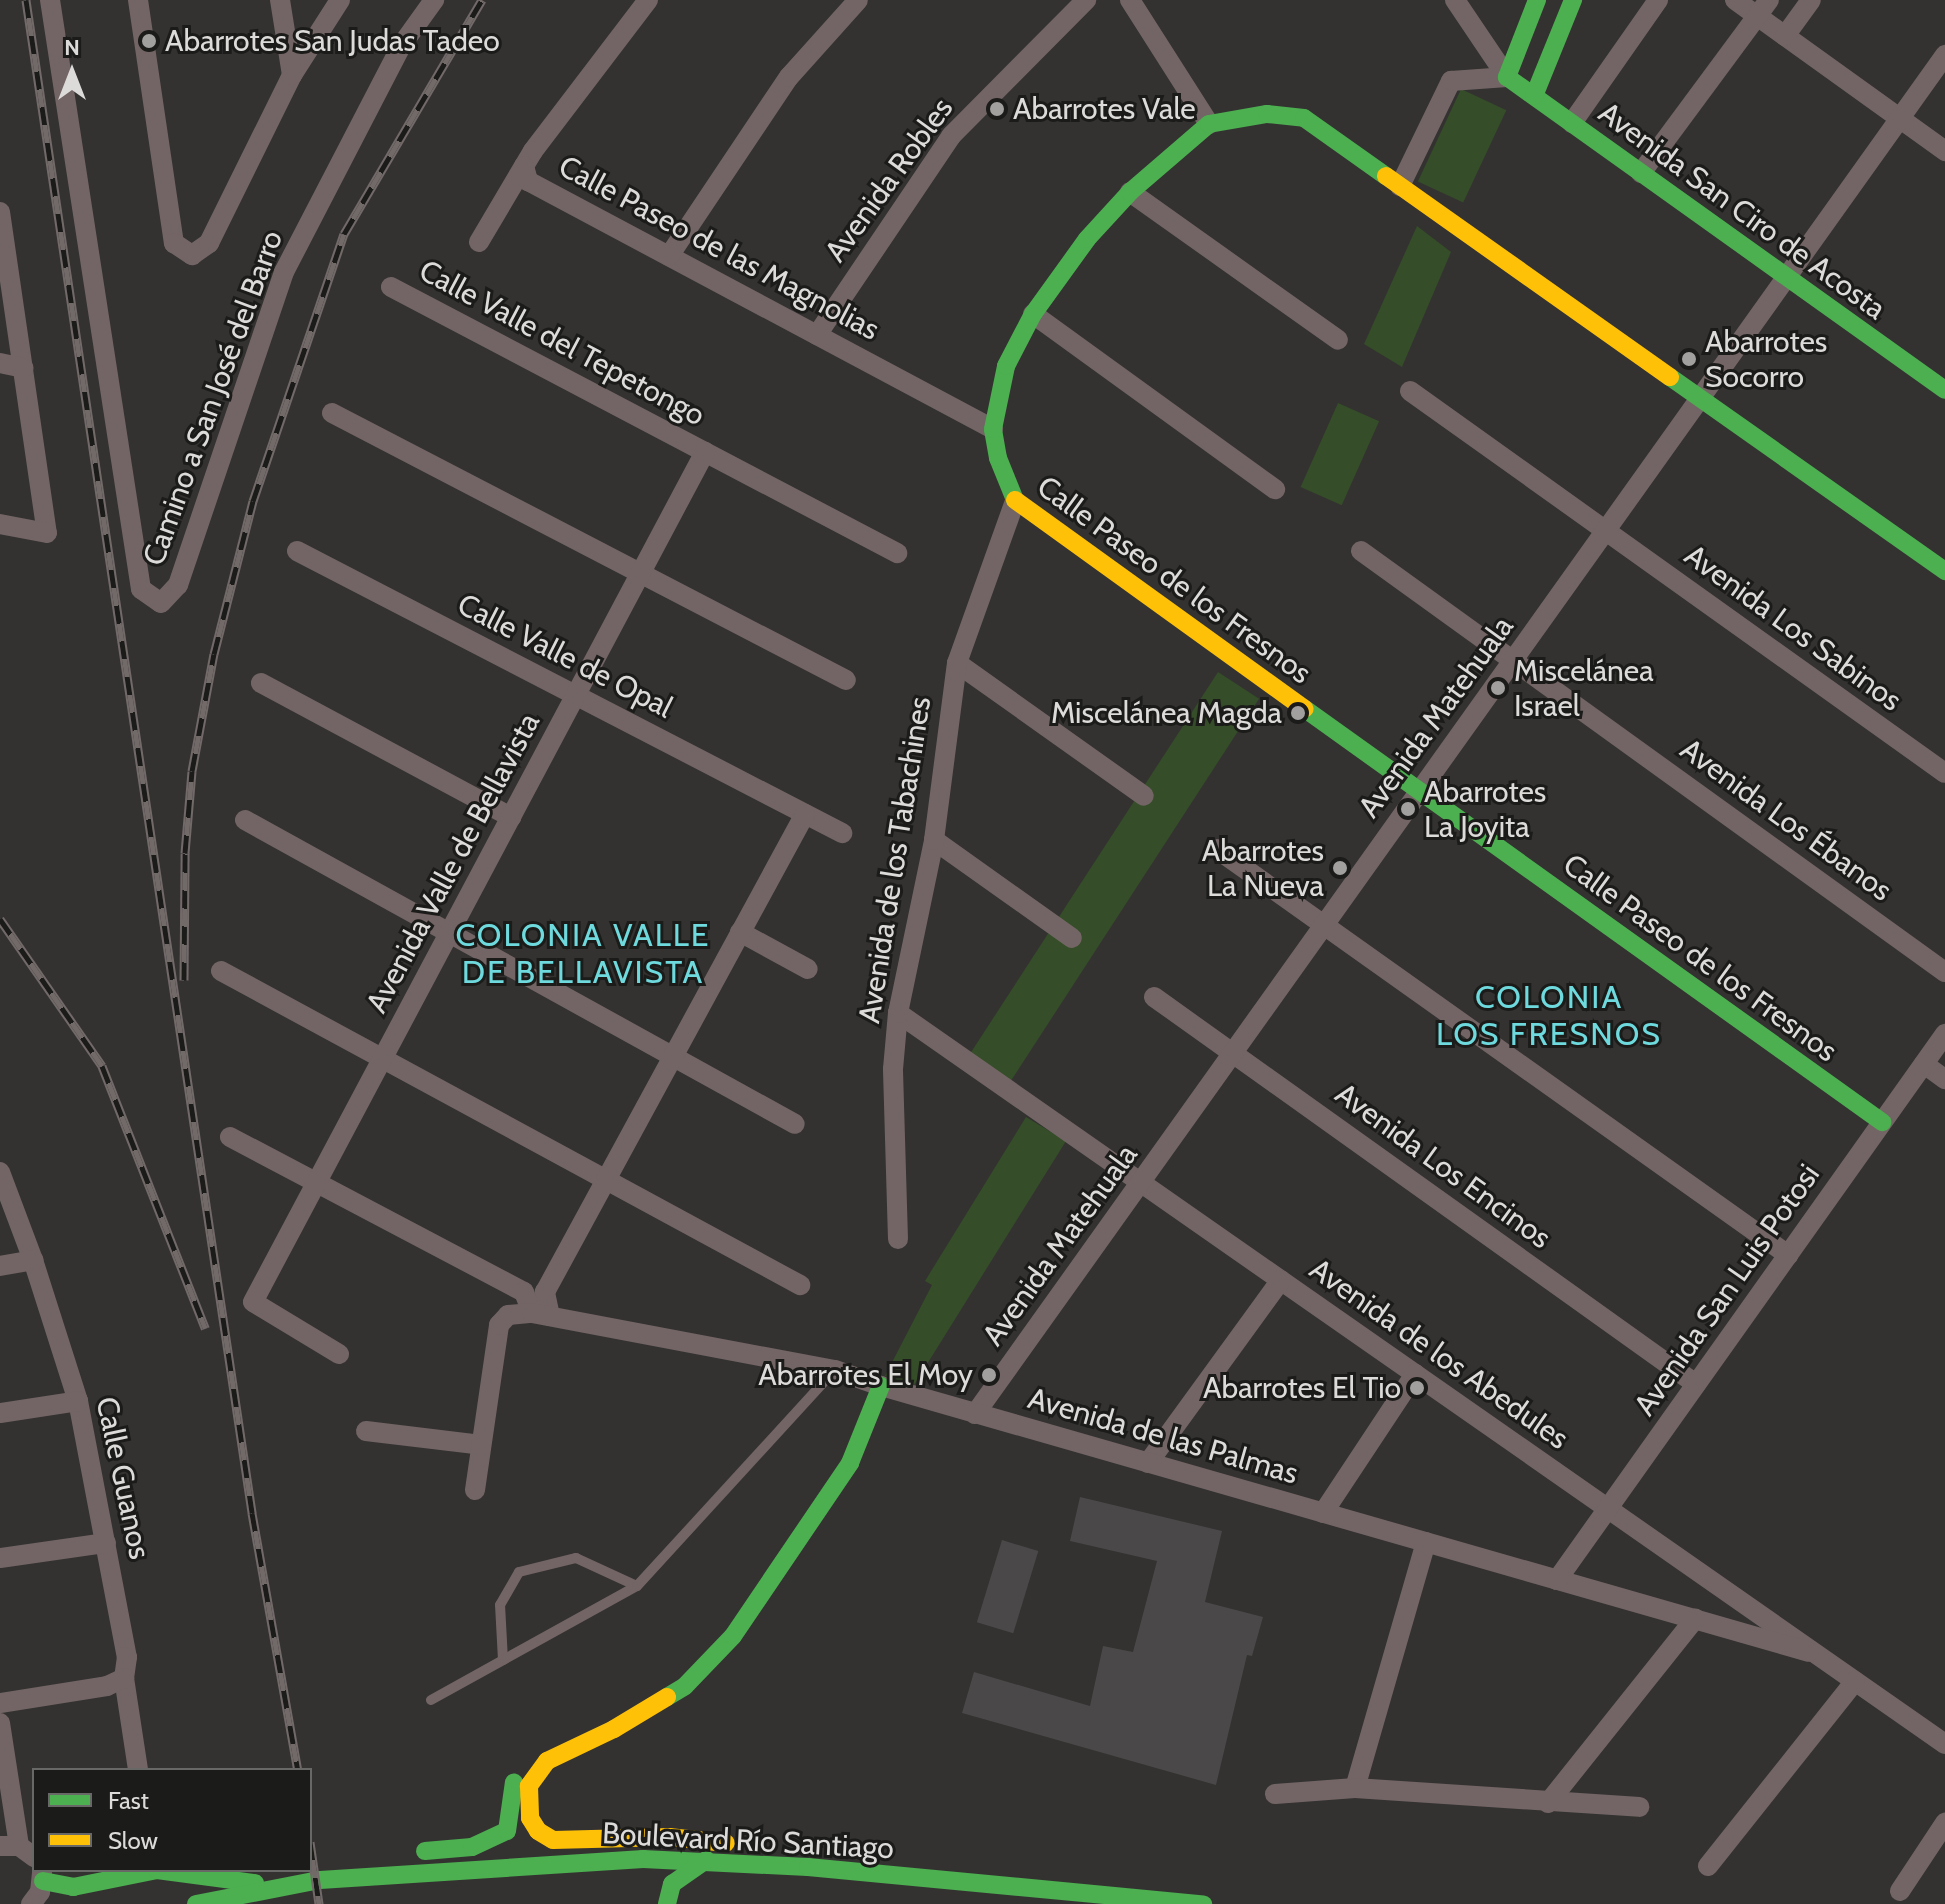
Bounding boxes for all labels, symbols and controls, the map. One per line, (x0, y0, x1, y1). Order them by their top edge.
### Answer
place label: Abarrotes San Judas Tadeo (165, 23, 500, 59)
north arrow (32, 32, 112, 112)
marker: Abarrotes San Judas Tadeo (140, 32, 158, 50)
text: N (64, 34, 80, 61)
street label: Avenida Robles (818, 91, 960, 269)
place label: Abarrotes Vale (1013, 91, 1196, 127)
street label: Avenida San Ciro de Acosta (1592, 95, 1892, 327)
marker: Abarrotes Vale (988, 100, 1006, 118)
street label: Calle Paseo de las Magnolias (553, 148, 885, 348)
street label: Camino a San José del Barro (136, 226, 290, 570)
street label: Calle Valle del Tepetongo (413, 252, 711, 434)
place label: Abarrotes Socorro (1705, 324, 1827, 394)
marker: Abarrotes Socorro (1680, 350, 1698, 368)
street label: Calle Paseo de los Fresnos (1030, 469, 1318, 691)
street label: Avenida Los Sabinos (1678, 537, 1908, 719)
street label: Calle Valle de Opal (451, 586, 679, 726)
street label: Avenida Matehuala (1351, 609, 1521, 825)
place label: Miscelánea Israel (1514, 653, 1654, 724)
marker: Miscelánea Israel (1489, 679, 1507, 697)
street label: Avenida de los Tabachines (851, 694, 939, 1026)
place label: Miscelánea Magda (1051, 695, 1282, 731)
marker: Miscelánea Magda (1289, 704, 1307, 722)
street label: Avenida Valle de Bellavista (359, 707, 547, 1019)
street label: Avenida Los Ébanos (1673, 731, 1899, 909)
place label: Abarrotes La Joyita (1424, 774, 1546, 844)
marker: Abarrotes La Joyita (1399, 800, 1417, 818)
place label: Abarrotes La Nueva (1202, 833, 1324, 904)
street label: Calle Paseo de los Fresnos (1556, 847, 1844, 1069)
marker: Abarrotes La Nueva (1331, 859, 1349, 877)
district label: COLONIA VALLE DE BELLAVISTA (456, 917, 710, 992)
district label: COLONIA LOS FRESNOS (1436, 979, 1662, 1054)
street label: Avenida Los Encinos (1328, 1076, 1558, 1256)
street label: Avenida Matehuala (975, 1137, 1145, 1353)
street label: Avenida San Luis Potosi (1627, 1158, 1827, 1422)
street label: Avenida de los Abedules (1303, 1251, 1575, 1457)
place label: Abarrotes El Moy (758, 1357, 973, 1393)
marker: Abarrotes El Moy (980, 1366, 998, 1384)
place label: Abarrotes El Tio (1203, 1370, 1401, 1406)
marker: Abarrotes El Tio (1408, 1379, 1426, 1397)
street label: Avenida de las Palmas (1024, 1380, 1302, 1492)
street label: Calle Guanos (88, 1394, 158, 1562)
legend (32, 1768, 312, 1872)
text: Fast (108, 1786, 149, 1815)
street label: Boulevard Río Santiago (601, 1815, 895, 1867)
text: Slow (108, 1826, 158, 1855)

